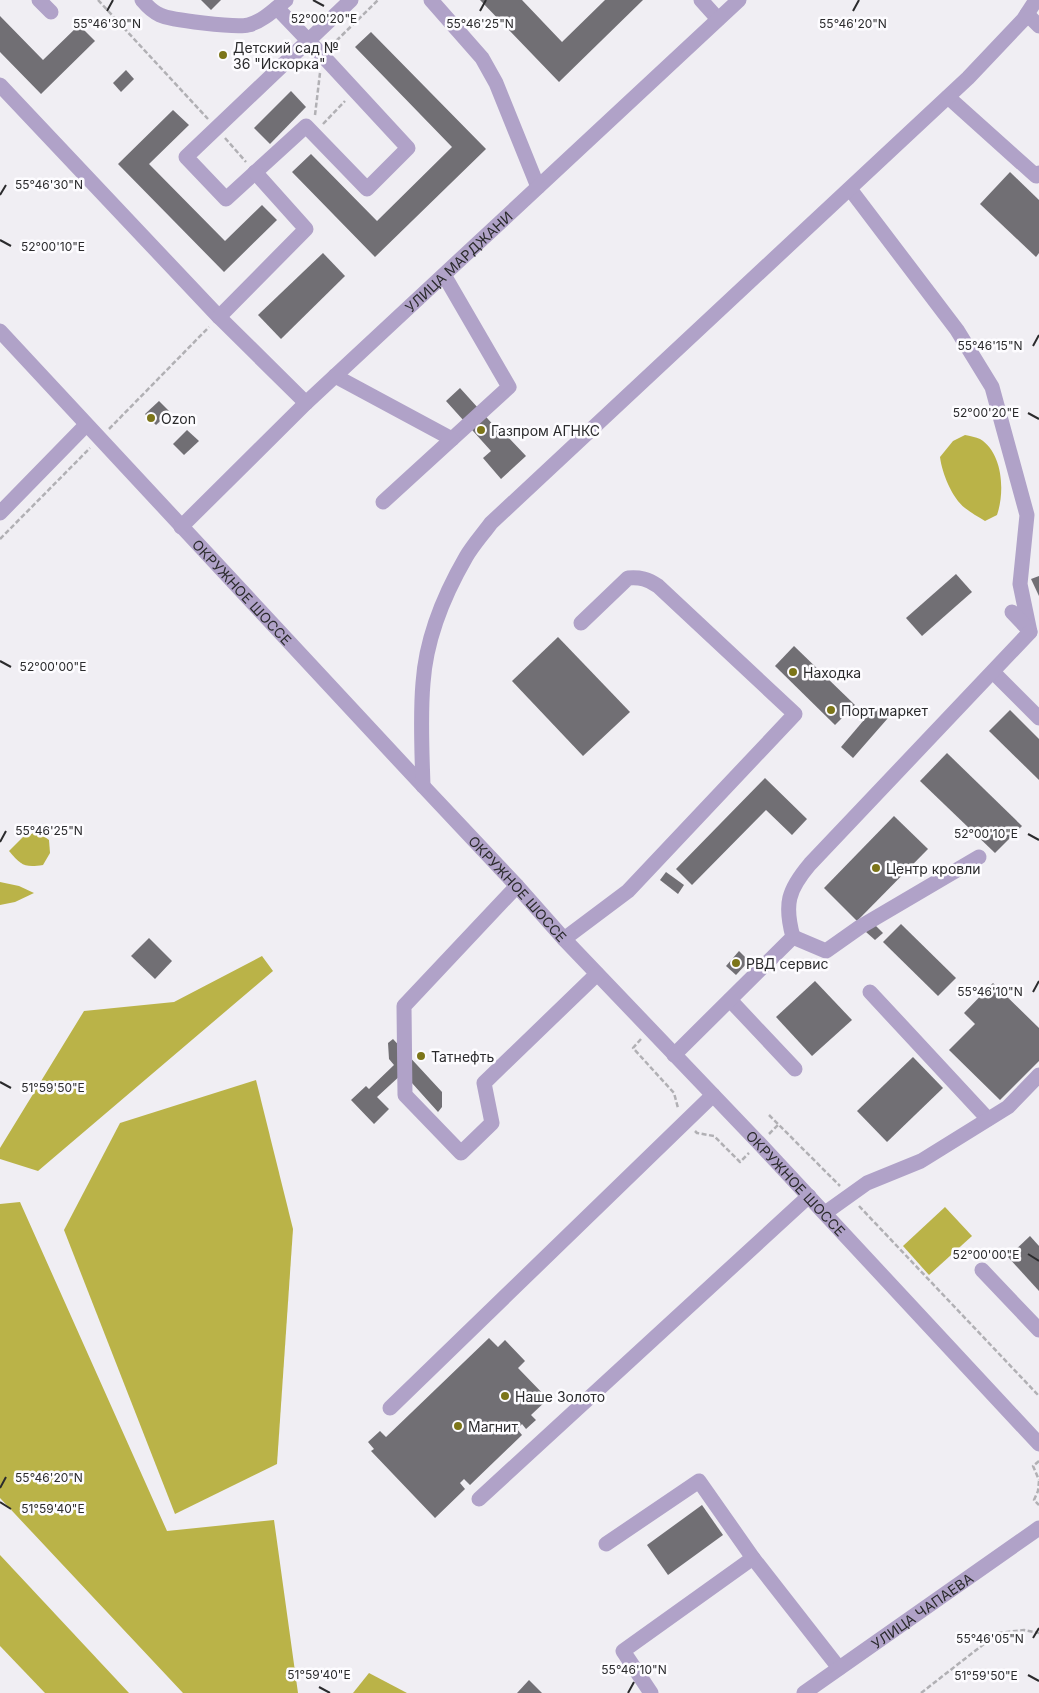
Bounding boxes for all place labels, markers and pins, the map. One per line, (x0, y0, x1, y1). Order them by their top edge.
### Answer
place label: Детский сад № 36 "Искорка" (233, 39, 339, 72)
marker: Детский сад № 36 "Искорка" (217, 49, 229, 61)
place label: Ozon (161, 410, 196, 427)
marker: Ozon (145, 412, 157, 424)
place label: Газпром АГНКС (491, 422, 600, 439)
marker: Газпром АГНКС (475, 424, 487, 436)
place label: Находка (803, 664, 861, 681)
marker: Находка (787, 666, 799, 678)
place label: Порт маркет (841, 702, 928, 719)
marker: Порт маркет (825, 704, 837, 716)
place label: Центр кровли (886, 860, 981, 877)
marker: Центр кровли (870, 862, 882, 874)
place label: РВД сервис (746, 955, 828, 972)
marker: РВД сервис (730, 957, 742, 969)
place label: Татнефть (431, 1048, 494, 1065)
marker: Татнефть (415, 1050, 427, 1062)
place label: Наше Золото (515, 1388, 605, 1405)
marker: Наше Золото (499, 1390, 511, 1402)
place label: Магнит (468, 1418, 518, 1435)
marker: Магнит (452, 1420, 464, 1432)

